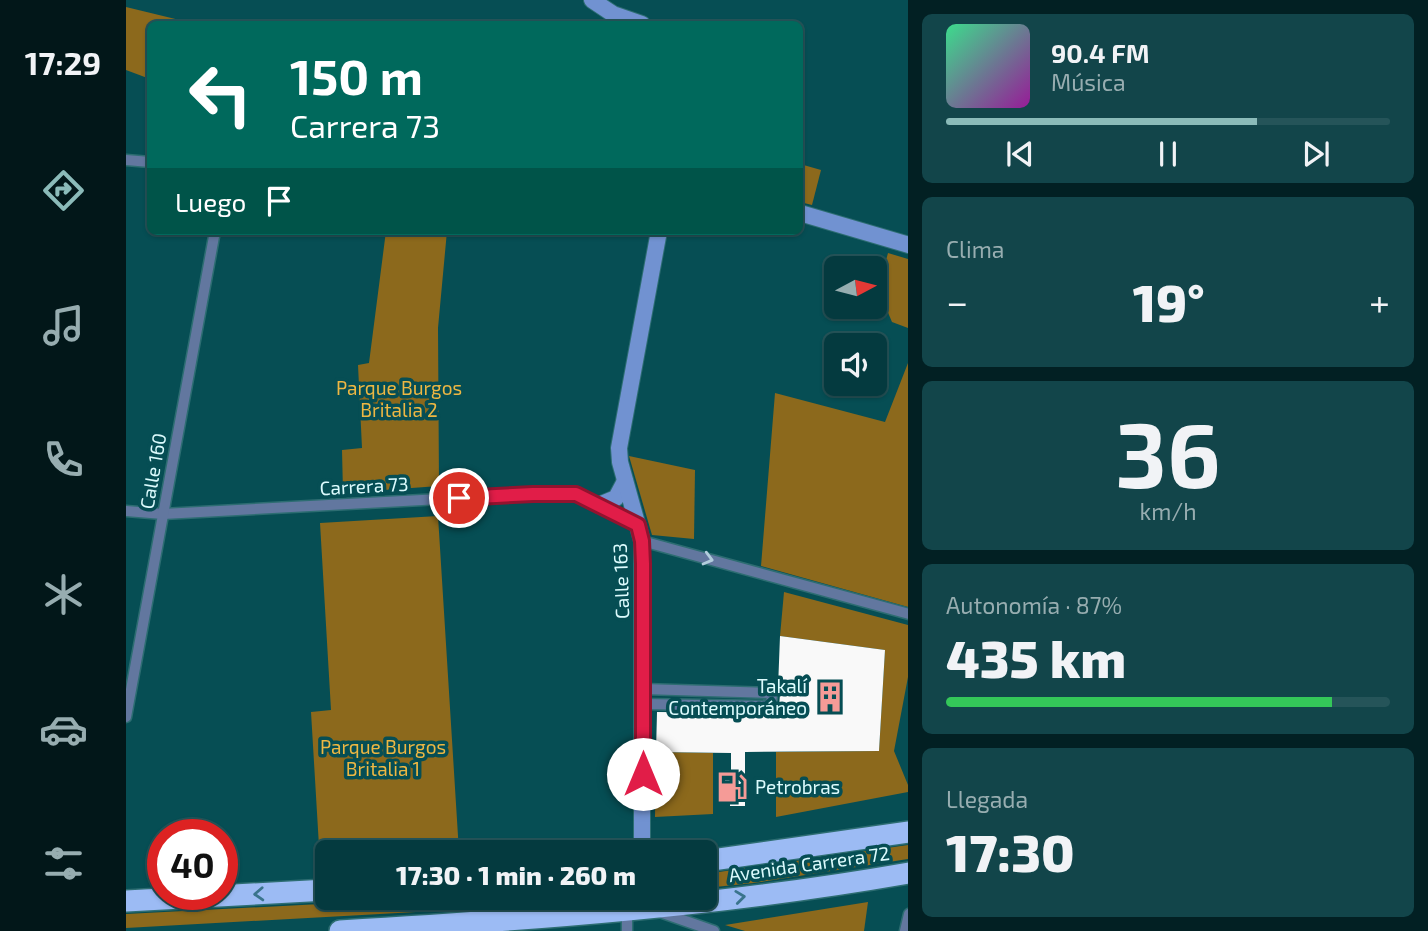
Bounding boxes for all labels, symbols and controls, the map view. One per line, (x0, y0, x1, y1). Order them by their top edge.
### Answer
text: 90.4 FM (1051, 37, 1149, 68)
text: 17:29 (25, 43, 101, 81)
text: 150 m (290, 46, 423, 105)
icon: left (175, 49, 266, 140)
text: Música (1051, 68, 1126, 96)
text: Carrera 73 (290, 106, 440, 144)
icon: previous (1001, 135, 1039, 173)
icon: pause (1149, 135, 1187, 173)
icon: next (1297, 135, 1335, 173)
icon: directions (39, 166, 88, 215)
icon: arrive (260, 182, 298, 220)
text: Luego (175, 186, 246, 217)
text: Clima (946, 235, 1004, 263)
north arrow (824, 256, 887, 318)
map controls (824, 256, 887, 396)
text: 19° (1133, 270, 1205, 332)
text: − (946, 278, 968, 324)
text: + (1369, 278, 1390, 324)
icon: music (39, 301, 88, 350)
button: sound (824, 333, 887, 396)
park label: Parque Burgos Britalia 2 (336, 376, 462, 421)
text: 36 (1115, 397, 1221, 506)
street label: Calle 160 (135, 431, 171, 511)
icon: phone (39, 435, 88, 484)
pin (429, 468, 489, 528)
street label: Carrera 73 (319, 472, 409, 499)
icon: arrive (440, 479, 478, 517)
text: km/h (1139, 497, 1197, 525)
street label: Calle 163 (608, 543, 633, 619)
one-way arrow (702, 550, 714, 565)
icon: climate (39, 570, 88, 619)
text: Autonomía · 87% (946, 591, 1122, 619)
text: 435 km (946, 626, 1126, 688)
place label: Takalí Contemporáneo (668, 674, 808, 719)
building icon: Takalí Contemporáneo (813, 680, 847, 714)
icon: car (39, 705, 88, 754)
park label: Parque Burgos Britalia 1 (320, 735, 446, 780)
position arrow (606, 737, 680, 811)
fuel station icon: Petrobras (715, 770, 749, 804)
place label: Petrobras (755, 775, 840, 798)
text: Llegada (946, 785, 1028, 813)
speed limit sign: 40 (147, 819, 238, 910)
text: 17:30 (946, 820, 1075, 882)
icon: filters (39, 839, 88, 888)
street label: Avenida Carrera 72 (727, 841, 891, 886)
text: 17:30 · 1 min · 260 m (396, 859, 636, 890)
one-way arrow (253, 887, 264, 902)
one-way arrow (734, 890, 746, 905)

